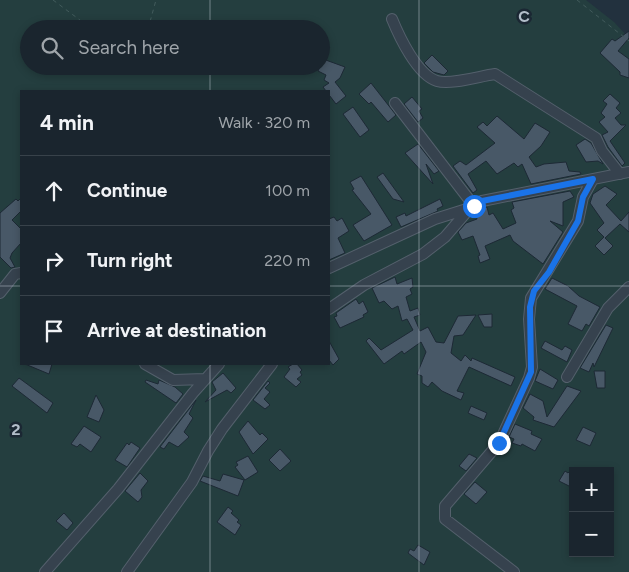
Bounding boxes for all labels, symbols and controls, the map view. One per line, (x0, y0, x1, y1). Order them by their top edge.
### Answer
text: C (518, 7, 530, 26)
search box (20, 20, 330, 75)
icon: search (38, 34, 66, 62)
text: Search here (78, 36, 180, 59)
text: 4 min (40, 110, 94, 135)
text: Walk · 320 m (218, 113, 310, 132)
icon: ahead (40, 177, 68, 205)
text: Continue (87, 179, 167, 202)
text: 100 m (265, 181, 310, 200)
route start (463, 195, 486, 218)
icon: right (40, 247, 68, 275)
text: Turn right (87, 249, 173, 272)
text: 220 m (264, 251, 310, 270)
icon: arrive (40, 317, 68, 345)
text: Arrive at destination (87, 319, 266, 342)
text: 2 (11, 420, 21, 439)
route end (488, 432, 511, 455)
map controls (569, 467, 614, 557)
button: + (569, 467, 614, 512)
button: − (569, 512, 614, 557)

